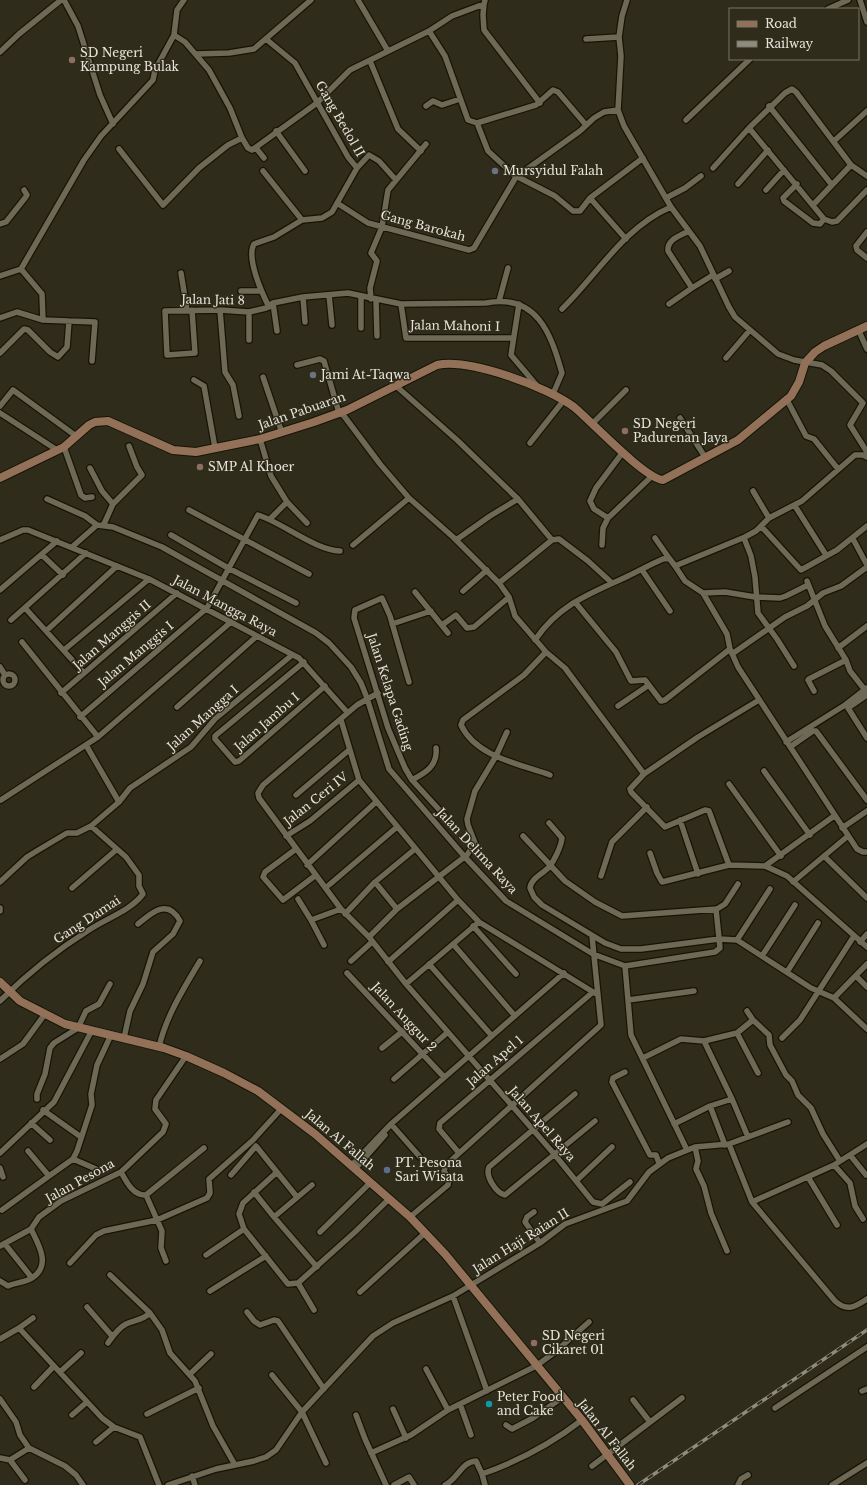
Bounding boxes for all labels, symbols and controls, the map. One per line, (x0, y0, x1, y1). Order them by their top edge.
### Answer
legend (729, 8, 859, 60)
text: Road (765, 16, 797, 31)
text: Railway (765, 36, 814, 51)
place label: SD Negeri Kampung Bulak (80, 45, 180, 74)
marker: SD Negeri Kampung Bulak (67, 55, 77, 65)
street label: Gang Bedol II (313, 78, 368, 159)
place label: Mursyidul Falah (503, 163, 603, 178)
marker: Mursyidul Falah (490, 166, 500, 176)
street label: Gang Barokah (379, 207, 467, 244)
street label: Jalan Jati 8 (179, 291, 245, 308)
street label: Jalan Mahoni I (408, 317, 500, 334)
place label: Jami At-Taqwa (319, 367, 410, 382)
marker: Jami At-Taqwa (308, 370, 318, 380)
street label: Jalan Pabuaran (254, 389, 347, 433)
place label: SD Negeri Padurenan Jaya (633, 416, 728, 445)
marker: SD Negeri Padurenan Jaya (620, 426, 630, 436)
place label: SMP Al Khoer (208, 459, 295, 474)
marker: SMP Al Khoer (195, 462, 205, 472)
street label: Jalan Mangga Raya (169, 571, 280, 639)
street label: Jalan Manggis II (70, 597, 154, 673)
street label: Jalan Manggis I (96, 618, 176, 690)
street label: Jalan Kelapa Gading (364, 629, 417, 753)
street label: Jalan Mangga I (163, 682, 241, 755)
street label: Jalan Jambu I (230, 689, 302, 755)
street label: Jalan Ceri IV (279, 769, 351, 830)
street label: Jalan Delima Raya (432, 803, 521, 897)
street label: Gang Damai (50, 892, 123, 947)
street label: Jalan Anggur 2 (367, 978, 440, 1054)
street label: Jalan Apel 1 (462, 1032, 526, 1090)
street label: Jalan Apel Raya (504, 1082, 579, 1164)
street label: Jalan Al Fallah (301, 1105, 378, 1173)
street label: Jalan Pesona (41, 1155, 117, 1207)
place label: PT. Pesona Sari Wisata (395, 1155, 464, 1184)
marker: PT. Pesona Sari Wisata (382, 1165, 392, 1175)
street label: Jalan Haji Raian II (468, 1205, 572, 1277)
place label: SD Negeri Cikaret 01 (542, 1328, 605, 1357)
marker: SD Negeri Cikaret 01 (529, 1338, 539, 1348)
place label: Peter Food and Cake (497, 1389, 563, 1418)
street label: Jalan Al Fallah (574, 1394, 640, 1473)
marker: Peter Food and Cake (484, 1399, 494, 1409)

